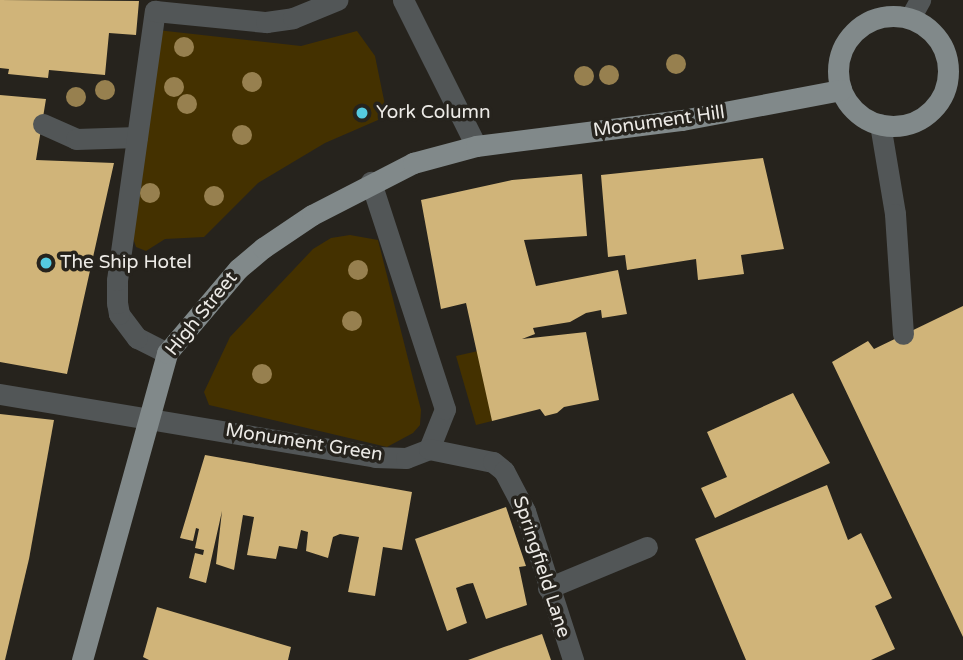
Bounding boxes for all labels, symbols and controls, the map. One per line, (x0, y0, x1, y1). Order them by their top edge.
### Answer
street label: Monument Hill (592, 101, 726, 143)
place label: York Column (376, 102, 491, 124)
marker: York Column (354, 105, 370, 121)
place label: The Ship Hotel (60, 252, 192, 274)
marker: The Ship Hotel (38, 255, 54, 271)
street label: High Street (161, 267, 243, 361)
street label: Monument Green (224, 419, 384, 467)
street label: Springfield Lane (507, 493, 575, 641)

